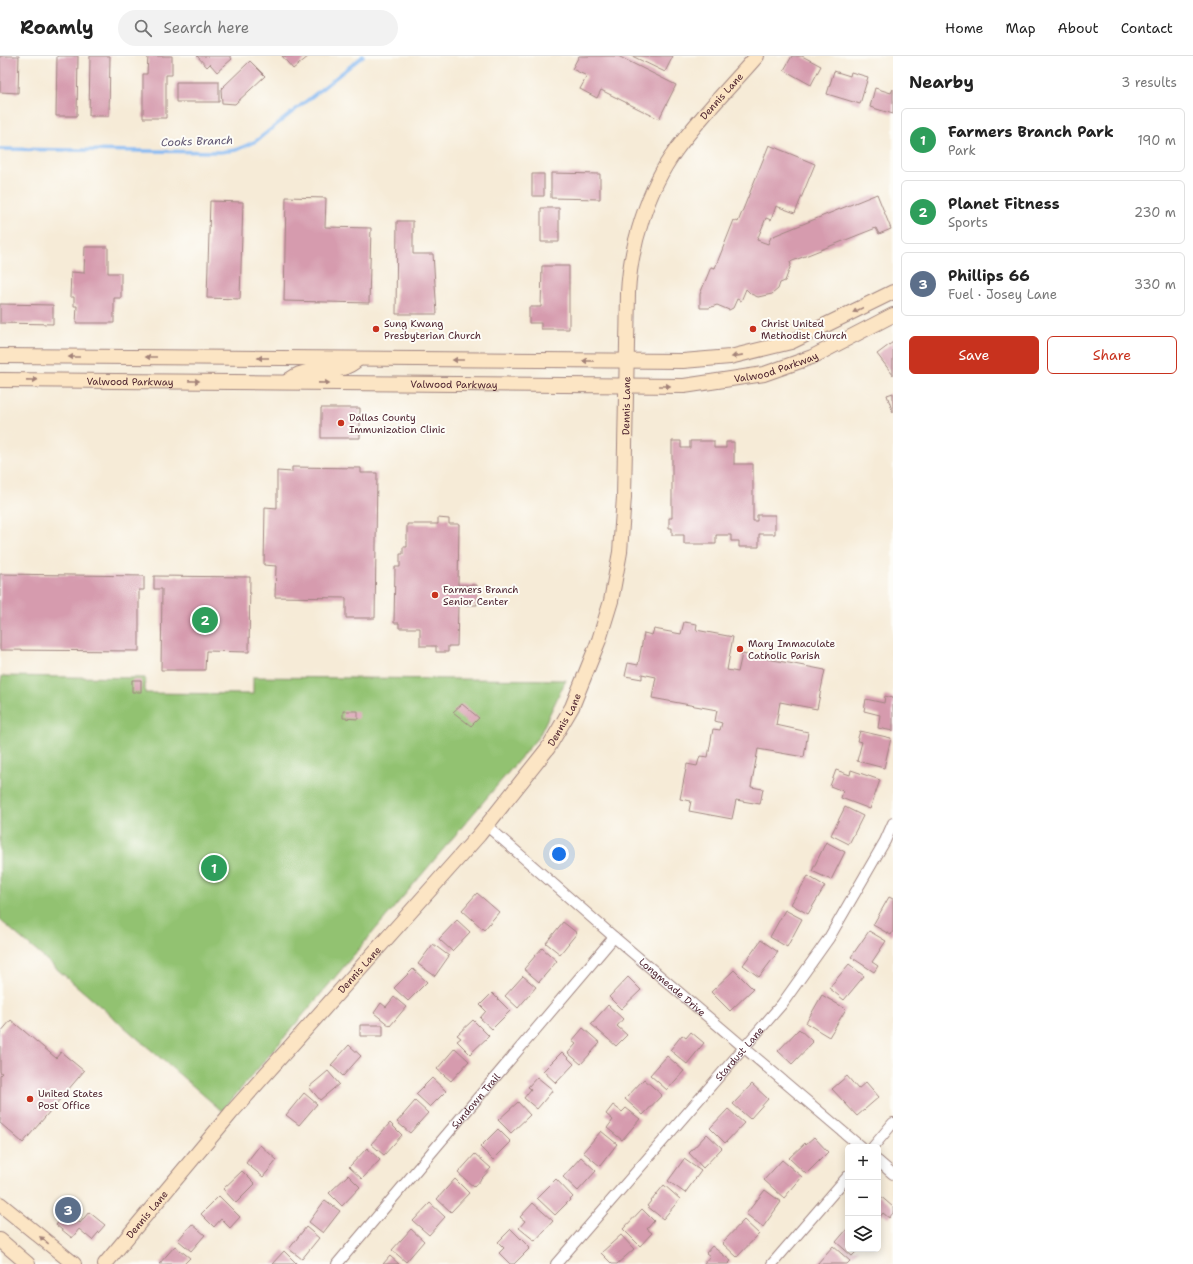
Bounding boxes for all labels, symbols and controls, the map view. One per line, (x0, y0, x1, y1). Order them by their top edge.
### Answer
search box (118, 10, 398, 46)
text: Roamly (20, 15, 94, 40)
icon: search (132, 17, 154, 39)
text: Search here (164, 18, 249, 38)
text: Home (945, 19, 984, 37)
text: Map (1006, 19, 1036, 37)
text: About (1058, 19, 1099, 37)
text: Contact (1121, 19, 1173, 37)
street label: Dennis Lane (697, 70, 746, 122)
text: Nearby (909, 71, 974, 93)
text: 3 results (1121, 74, 1177, 91)
text: Farmers Branch Park (948, 122, 1114, 142)
text: 1 (920, 132, 926, 149)
text: 190 m (1137, 132, 1176, 149)
water label: Cooks Branch (161, 133, 233, 150)
text: Park (948, 142, 976, 159)
text: Planet Fitness (948, 194, 1060, 214)
text: 2 (918, 204, 928, 221)
text: 230 m (1134, 204, 1176, 221)
text: Sports (948, 214, 988, 231)
text: Phillips 66 (948, 266, 1030, 286)
text: 3 (918, 276, 928, 293)
text: 330 m (1134, 276, 1176, 293)
text: Fuel · Josey Lane (948, 286, 1057, 303)
one-way arrow (852, 307, 864, 313)
place label: Sung Kwang Presbyterian Church (384, 317, 481, 342)
place label: Christ United Methodist Church (761, 317, 847, 342)
marker: Sung Kwang Presbyterian Church (371, 324, 381, 334)
marker: Christ United Methodist Church (748, 324, 758, 334)
button: Save (909, 336, 1039, 374)
button: Share (1047, 336, 1177, 374)
street label: Valwood Parkway (733, 349, 821, 385)
one-way arrow (68, 353, 80, 360)
one-way arrow (731, 353, 743, 359)
one-way arrow (144, 354, 157, 360)
one-way arrow (257, 355, 269, 362)
one-way arrow (451, 357, 464, 363)
one-way arrow (581, 358, 594, 364)
street label: Valwood Parkway (86, 375, 174, 389)
street label: Dennis Lane (619, 376, 633, 435)
one-way arrow (26, 377, 39, 383)
one-way arrow (188, 378, 201, 384)
street label: Valwood Parkway (410, 378, 498, 391)
one-way arrow (318, 380, 331, 386)
one-way arrow (659, 383, 672, 389)
place label: Dallas County Immunization Clinic (349, 411, 445, 436)
marker: Dallas County Immunization Clinic (336, 418, 346, 428)
place label: Farmers Branch Senior Center (443, 583, 519, 608)
marker: Farmers Branch Senior Center (430, 590, 440, 600)
pin: 2 (192, 605, 218, 635)
place label: Mary Immaculate Catholic Parish (748, 637, 836, 662)
marker: Mary Immaculate Catholic Parish (735, 644, 745, 654)
street label: Dennis Lane (545, 691, 584, 749)
your location (549, 844, 569, 864)
pin: 1 (201, 853, 227, 883)
street label: Dennis Lane (335, 943, 384, 996)
street label: Longmeade Drive (636, 955, 709, 1019)
street label: Stardust Lane (712, 1024, 767, 1084)
street label: Sundown Trail (448, 1071, 503, 1132)
place label: United States Post Office (38, 1087, 103, 1112)
marker: United States Post Office (25, 1094, 35, 1104)
map controls (845, 1144, 881, 1252)
button: + (845, 1144, 881, 1180)
button: − (845, 1180, 881, 1216)
street label: Dennis Lane (123, 1187, 171, 1241)
pin: 3 (55, 1195, 81, 1225)
button: layers (845, 1216, 881, 1252)
one-way arrow (38, 1235, 49, 1244)

